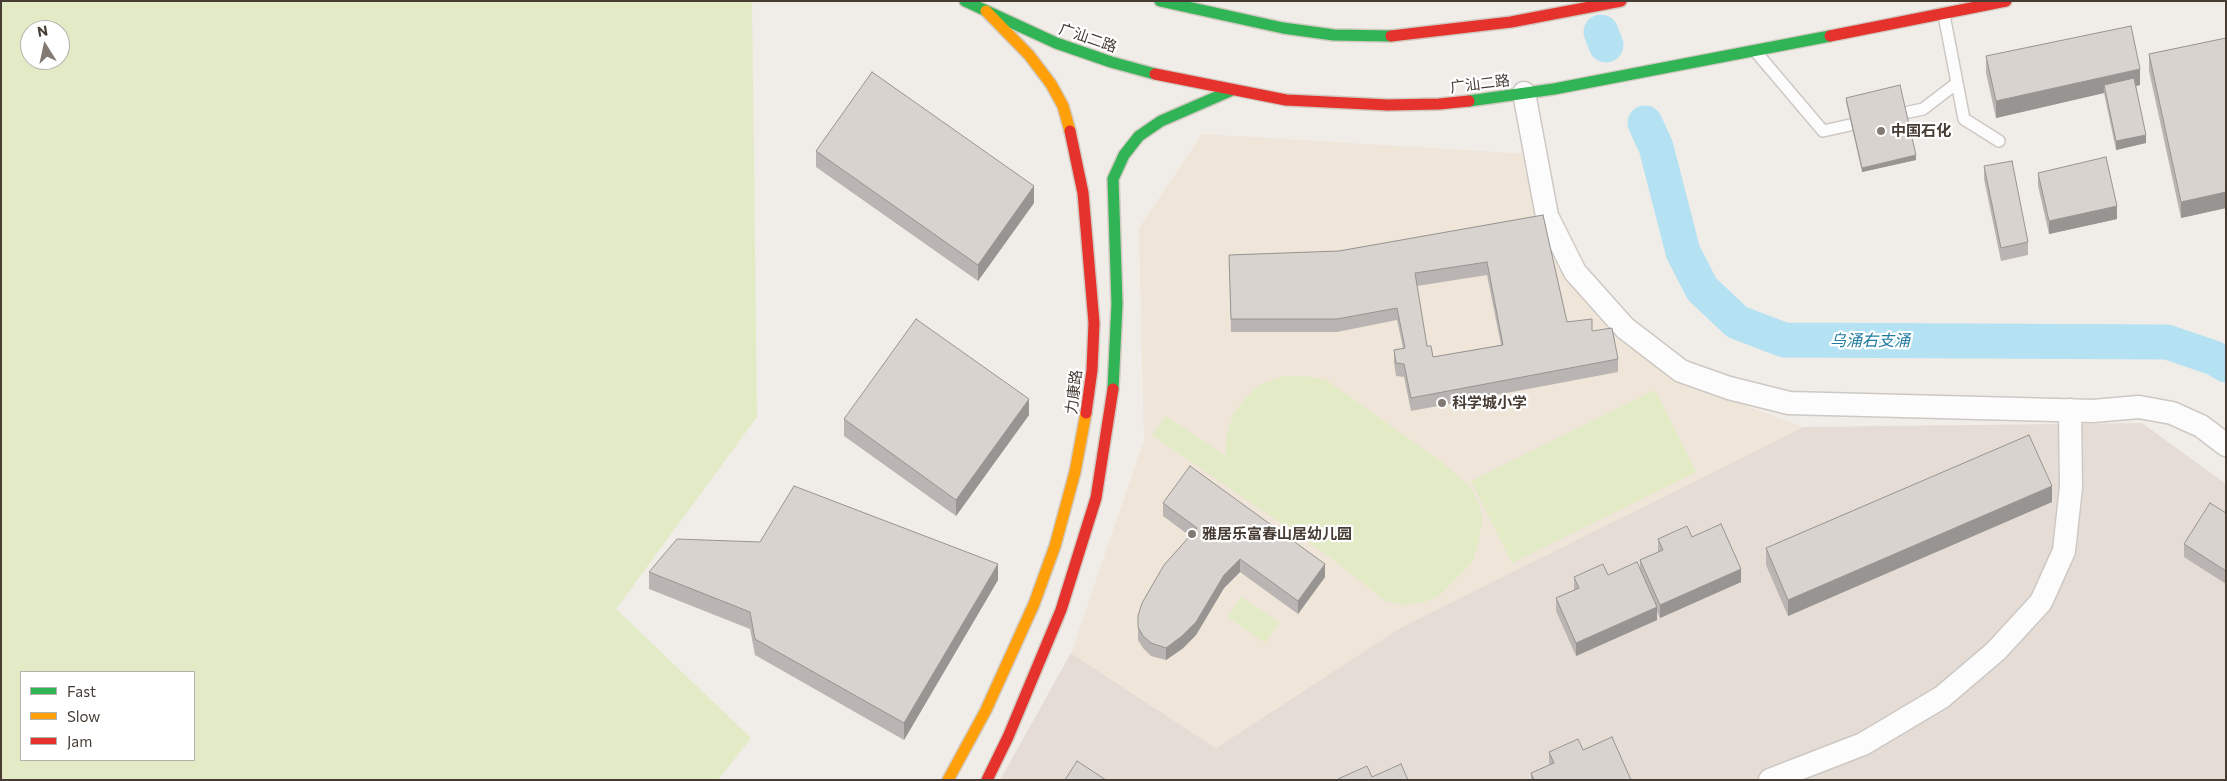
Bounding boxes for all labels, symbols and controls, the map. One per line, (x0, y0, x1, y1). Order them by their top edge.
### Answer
north arrow (20, 20, 70, 70)
street label: 广汕二路 (1057, 20, 1119, 56)
text: N (36, 21, 49, 40)
street label: 广汕二路 (1449, 71, 1511, 97)
place label: 中国石化 (1891, 122, 1951, 140)
marker: 中国石化 (1875, 125, 1887, 137)
water label: 乌涌右支涌 (1830, 331, 1910, 351)
street label: 力康路 (1062, 369, 1086, 415)
place label: 科学城小学 (1452, 394, 1527, 412)
marker: 科学城小学 (1436, 397, 1448, 409)
place label: 雅居乐富春山居幼儿园 (1202, 525, 1352, 543)
marker: 雅居乐富春山居幼儿园 (1186, 528, 1198, 540)
legend (20, 671, 195, 761)
text: Fast (67, 682, 96, 700)
text: Slow (67, 707, 100, 725)
text: Jam (67, 732, 92, 750)

